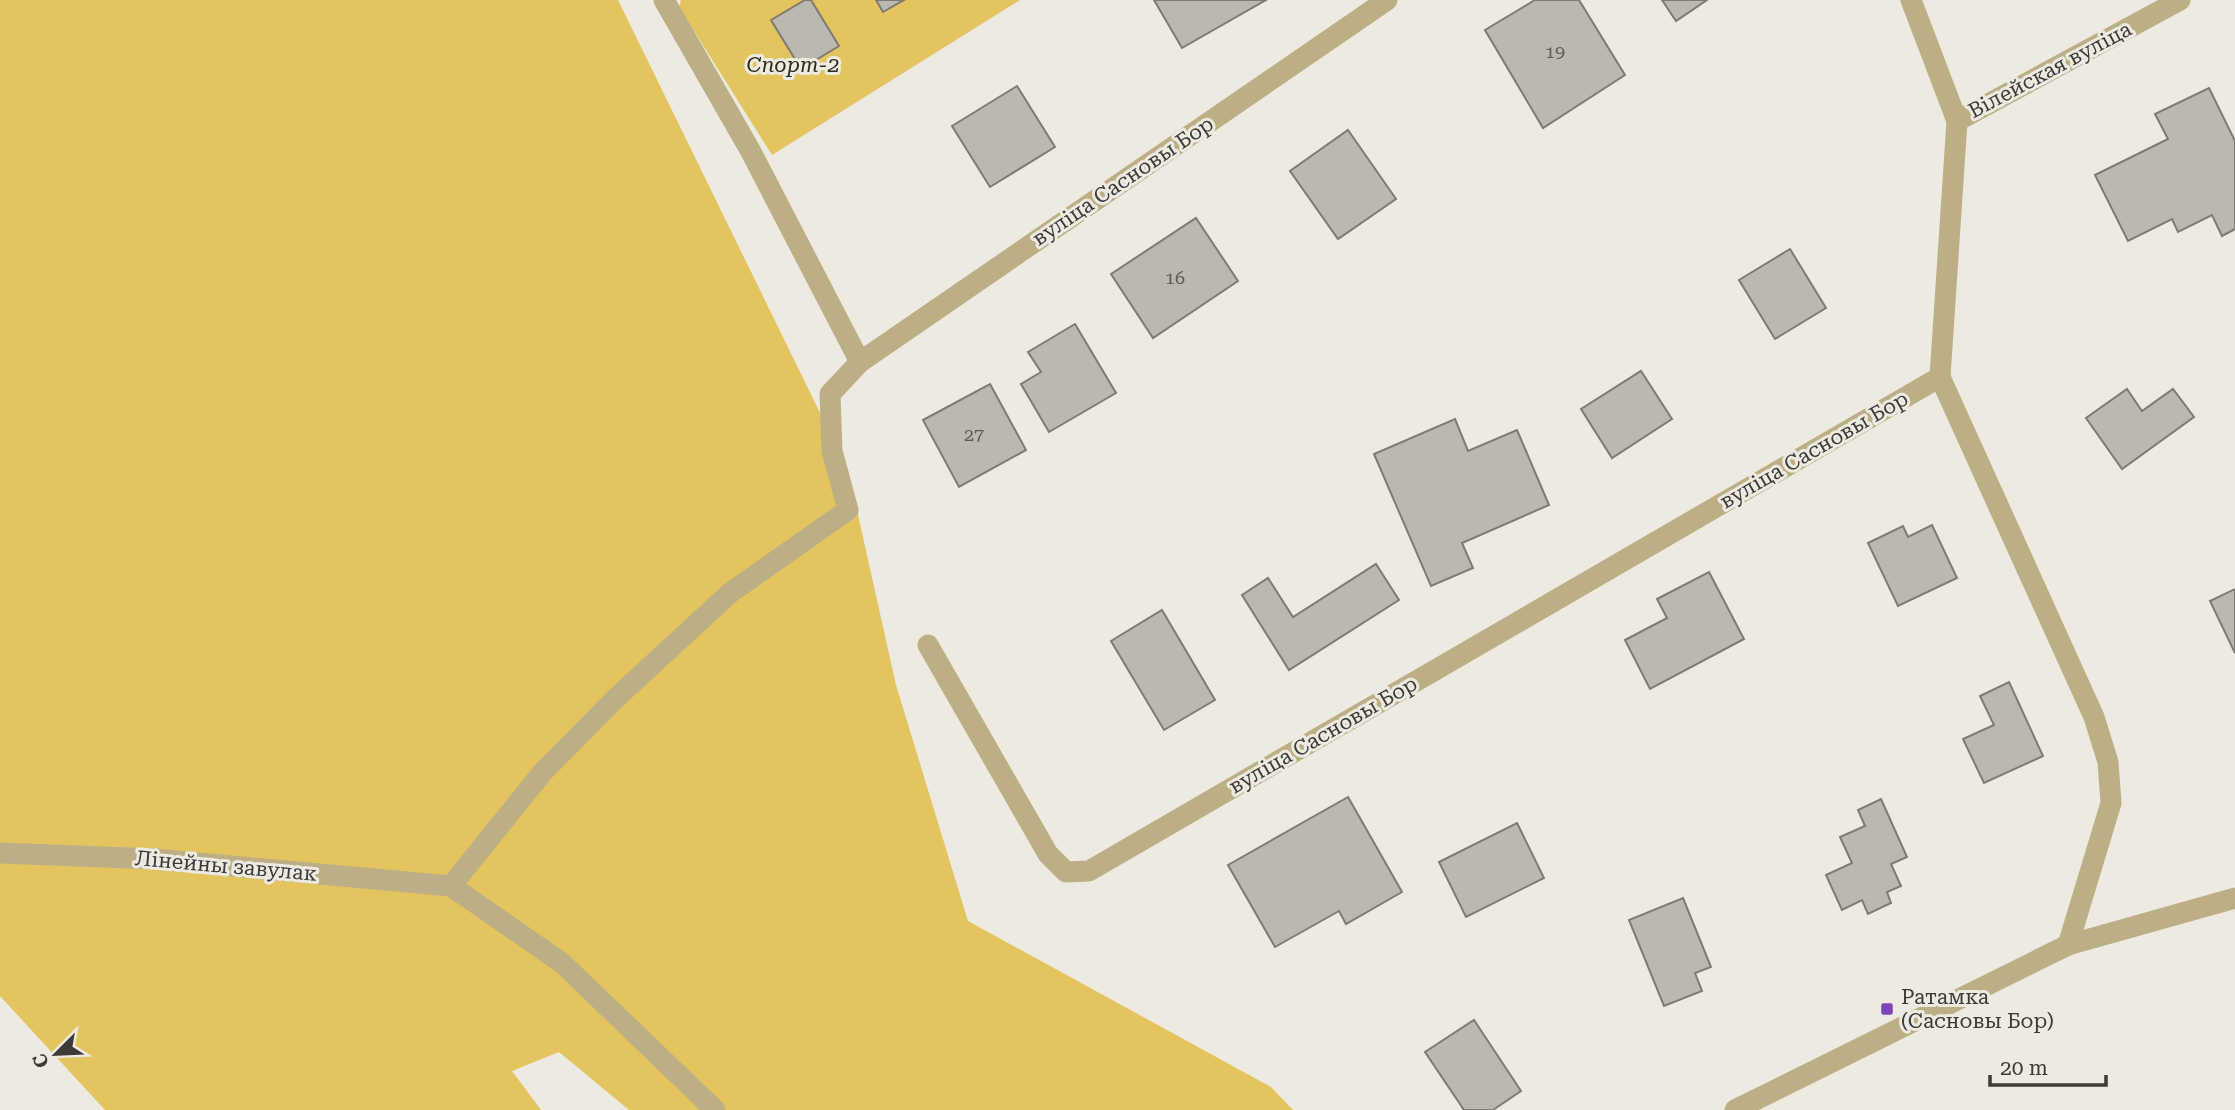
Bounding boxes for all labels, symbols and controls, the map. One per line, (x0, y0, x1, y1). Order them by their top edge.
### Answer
street label: Вілейская вуліца (1964, 17, 2136, 123)
house number: 19 (1545, 41, 1565, 62)
park label: Спорт-2 (747, 53, 839, 77)
street label: вуліца Сасновы Бор (1028, 111, 1218, 251)
house number: 16 (1165, 267, 1185, 288)
street label: вуліца Сасновы Бор (1716, 386, 1912, 514)
house number: 27 (964, 424, 984, 445)
street label: вуліца Сасновы Бор (1225, 671, 1421, 799)
street label: Лінейны завулак (134, 846, 318, 886)
place label: Ратамка (Сасновы Бор) (1901, 985, 2054, 1033)
marker: Ратамка (Сасновы Бор) (1879, 1001, 1895, 1017)
north arrow (21, 1019, 91, 1089)
scale bar (1990, 1044, 2106, 1088)
text: С (28, 1050, 54, 1071)
text: 20 m (2000, 1056, 2048, 1080)

